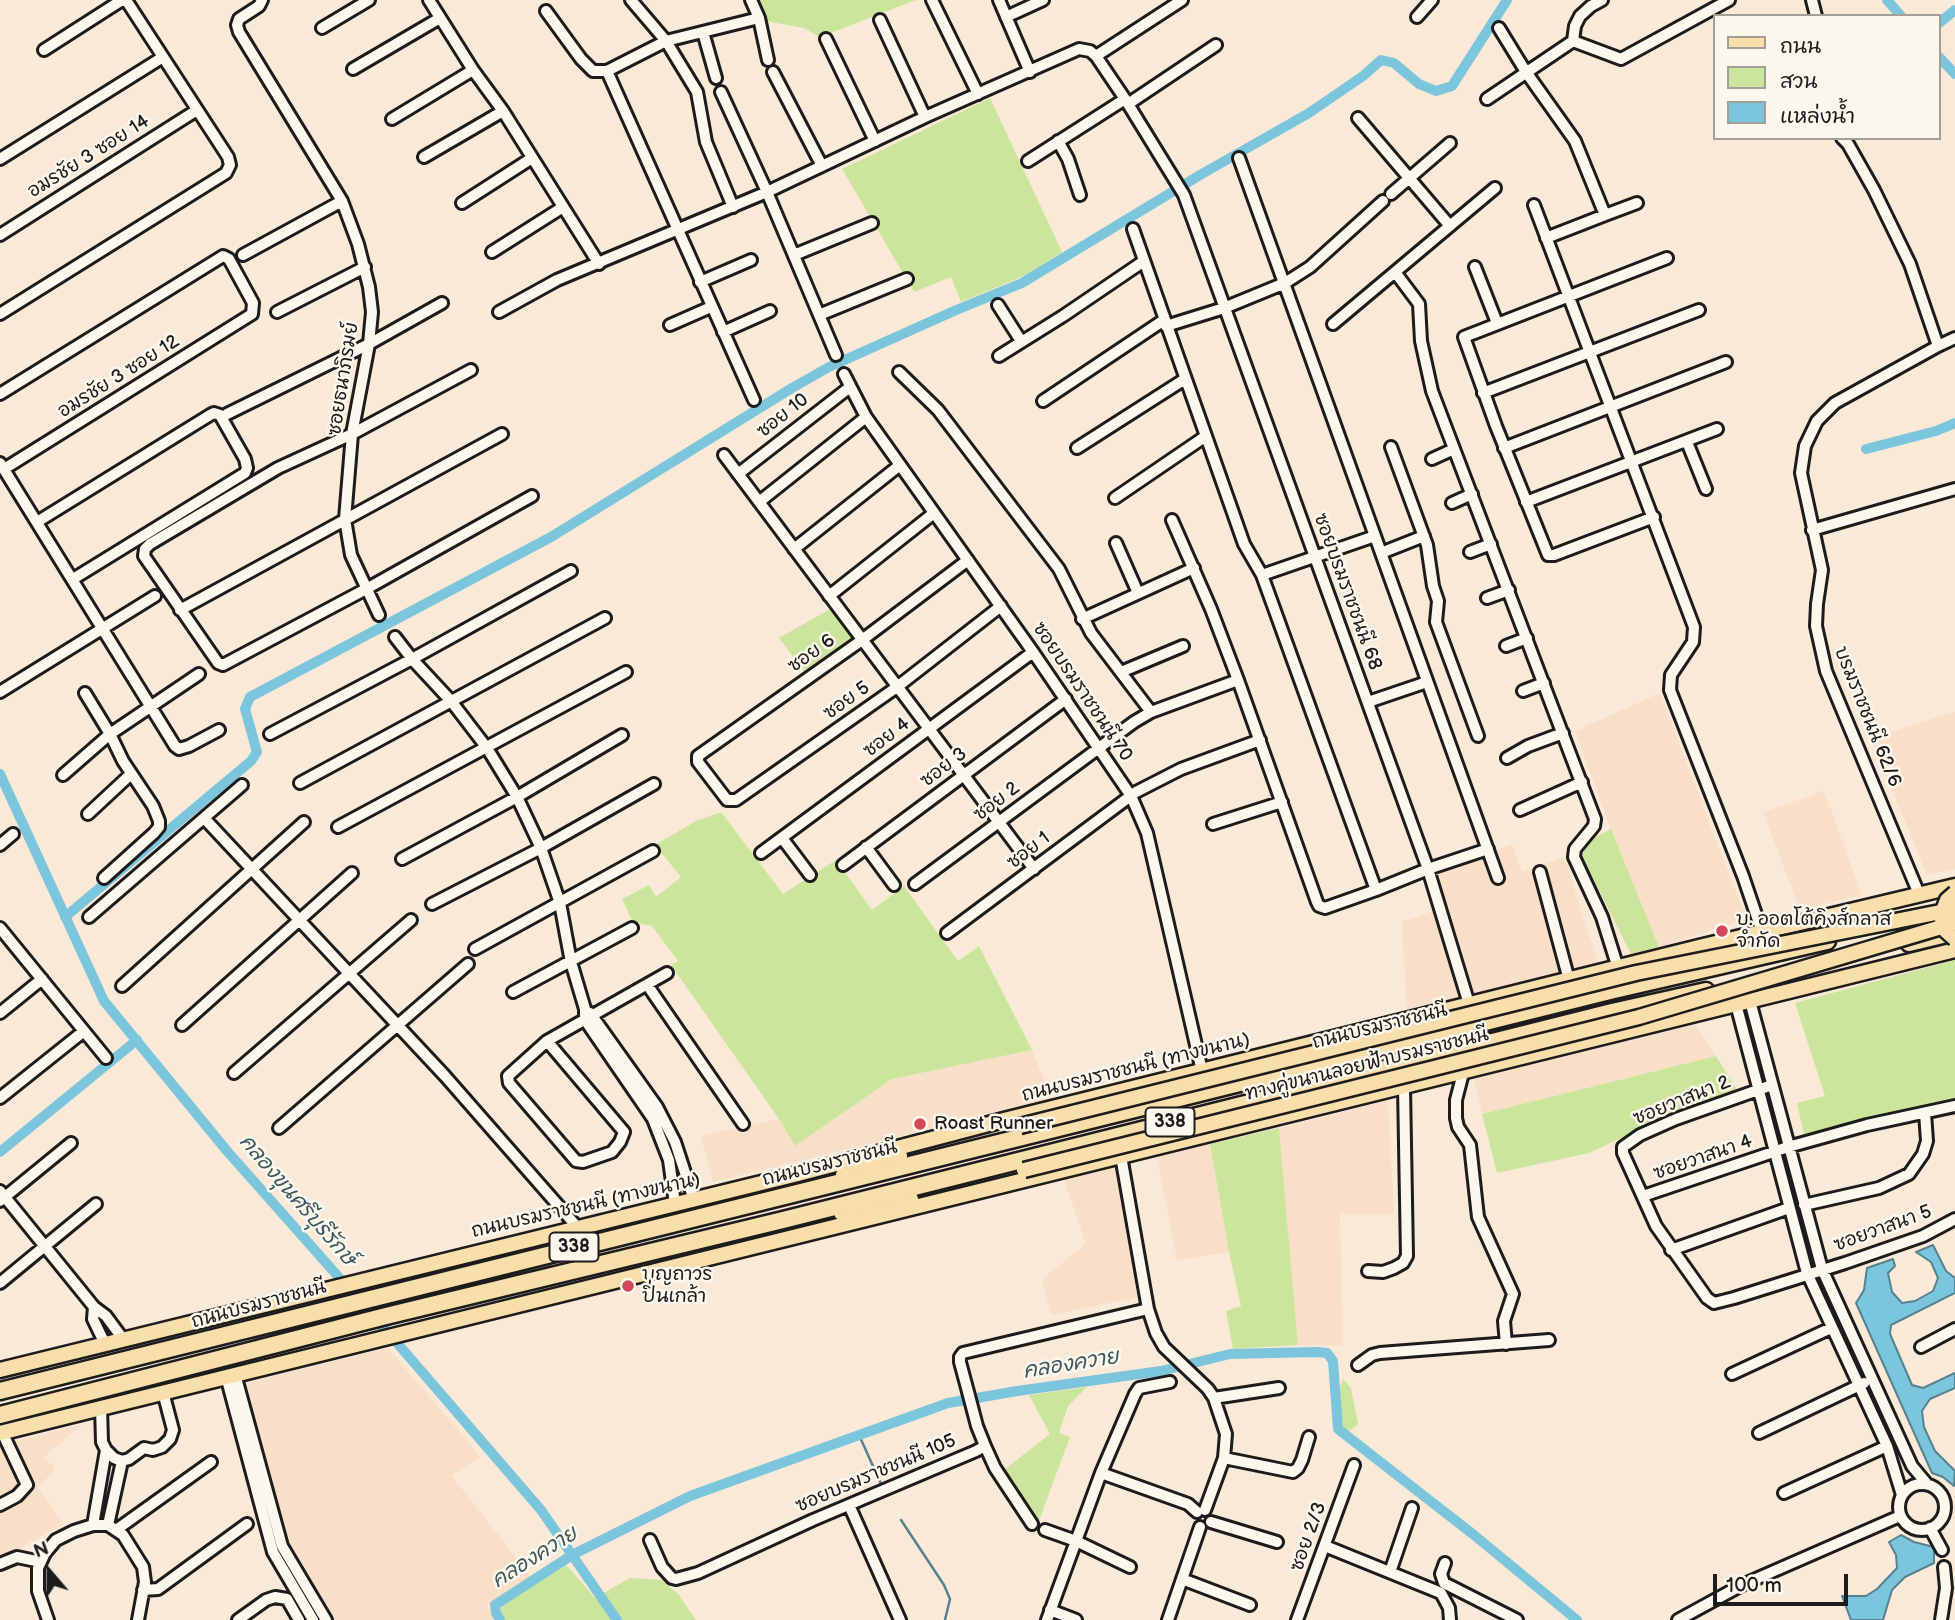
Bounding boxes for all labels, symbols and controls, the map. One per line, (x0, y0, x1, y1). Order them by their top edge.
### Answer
legend (1714, 14, 1941, 140)
text: ถนน (1780, 34, 1821, 59)
text: สวน (1780, 69, 1817, 94)
text: แหล่งน้ำ (1780, 104, 1855, 129)
street label: อมรชัย 3 ซอย 14 (24, 111, 154, 203)
street label: ซอยธนาภิรมย์ (324, 321, 364, 437)
street label: อมรชัย 3 ซอย 12 (54, 331, 184, 423)
street label: ซอย 10 (753, 389, 813, 443)
street label: ซอยบรมราชชนนี 68 (1308, 511, 1386, 673)
street label: ซอยบรมราชชนนี 70 (1027, 618, 1137, 766)
street label: ซอย 6 (784, 630, 840, 678)
street label: บรมราชชนนี 62/6 (1828, 643, 1906, 791)
street label: ซอย 5 (819, 677, 875, 725)
street label: ซอย 4 (859, 713, 915, 763)
street label: ซอย 3 (916, 743, 972, 793)
street label: ซอย 2 (969, 777, 1025, 827)
street label: ซอย 1 (1003, 827, 1055, 875)
place label: บ. ออตโต้คิงส์กลาส จำกัด (1736, 909, 1891, 953)
marker: บ. ออตโต้คิงส์กลาส จำกัด (1714, 923, 1730, 939)
street label: ถนนบรมราชชนนี (1310, 999, 1450, 1055)
street label: ทางคู่ขนานลอยฟ้าบรมราชชนนี (1243, 1024, 1491, 1106)
street label: ถนนบรมราชชนนี (ทางขนาน) (1020, 1029, 1252, 1107)
street label: ซอยวาสนา 2 (1630, 1071, 1734, 1131)
road number: 338 (1146, 1107, 1194, 1136)
place label: Roast Runner (934, 1113, 1053, 1135)
marker: Roast Runner (912, 1116, 928, 1132)
water label: คลองขุนศรีบุรีรักษ์ (233, 1130, 361, 1272)
street label: ซอยวาสนา 4 (1651, 1130, 1755, 1186)
street label: ถนนบรมราชชนนี (760, 1136, 900, 1192)
street label: ถนนบรมราชชนนี (ทางขนาน) (469, 1169, 703, 1243)
street label: ซอยวาสนา 5 (1831, 1201, 1935, 1257)
road number: 338 (550, 1232, 598, 1262)
place label: บุญถาวร ปิ่นเกล้า (642, 1264, 712, 1308)
street label: ถนนบรมราชชนนี (189, 1276, 329, 1334)
marker: บุญถาวร ปิ่นเกล้า (620, 1278, 636, 1294)
water label: คลองควาย (1022, 1345, 1120, 1385)
street label: ซอยบรมราชชนนี 105 (793, 1430, 959, 1518)
street label: ซอย 2/3 (1286, 1499, 1332, 1575)
water label: คลองควาย (488, 1522, 582, 1594)
north arrow (14, 1536, 84, 1606)
text: N (31, 1538, 52, 1564)
scale bar (1717, 1560, 1852, 1604)
text: 100 m (1726, 1573, 1782, 1598)

